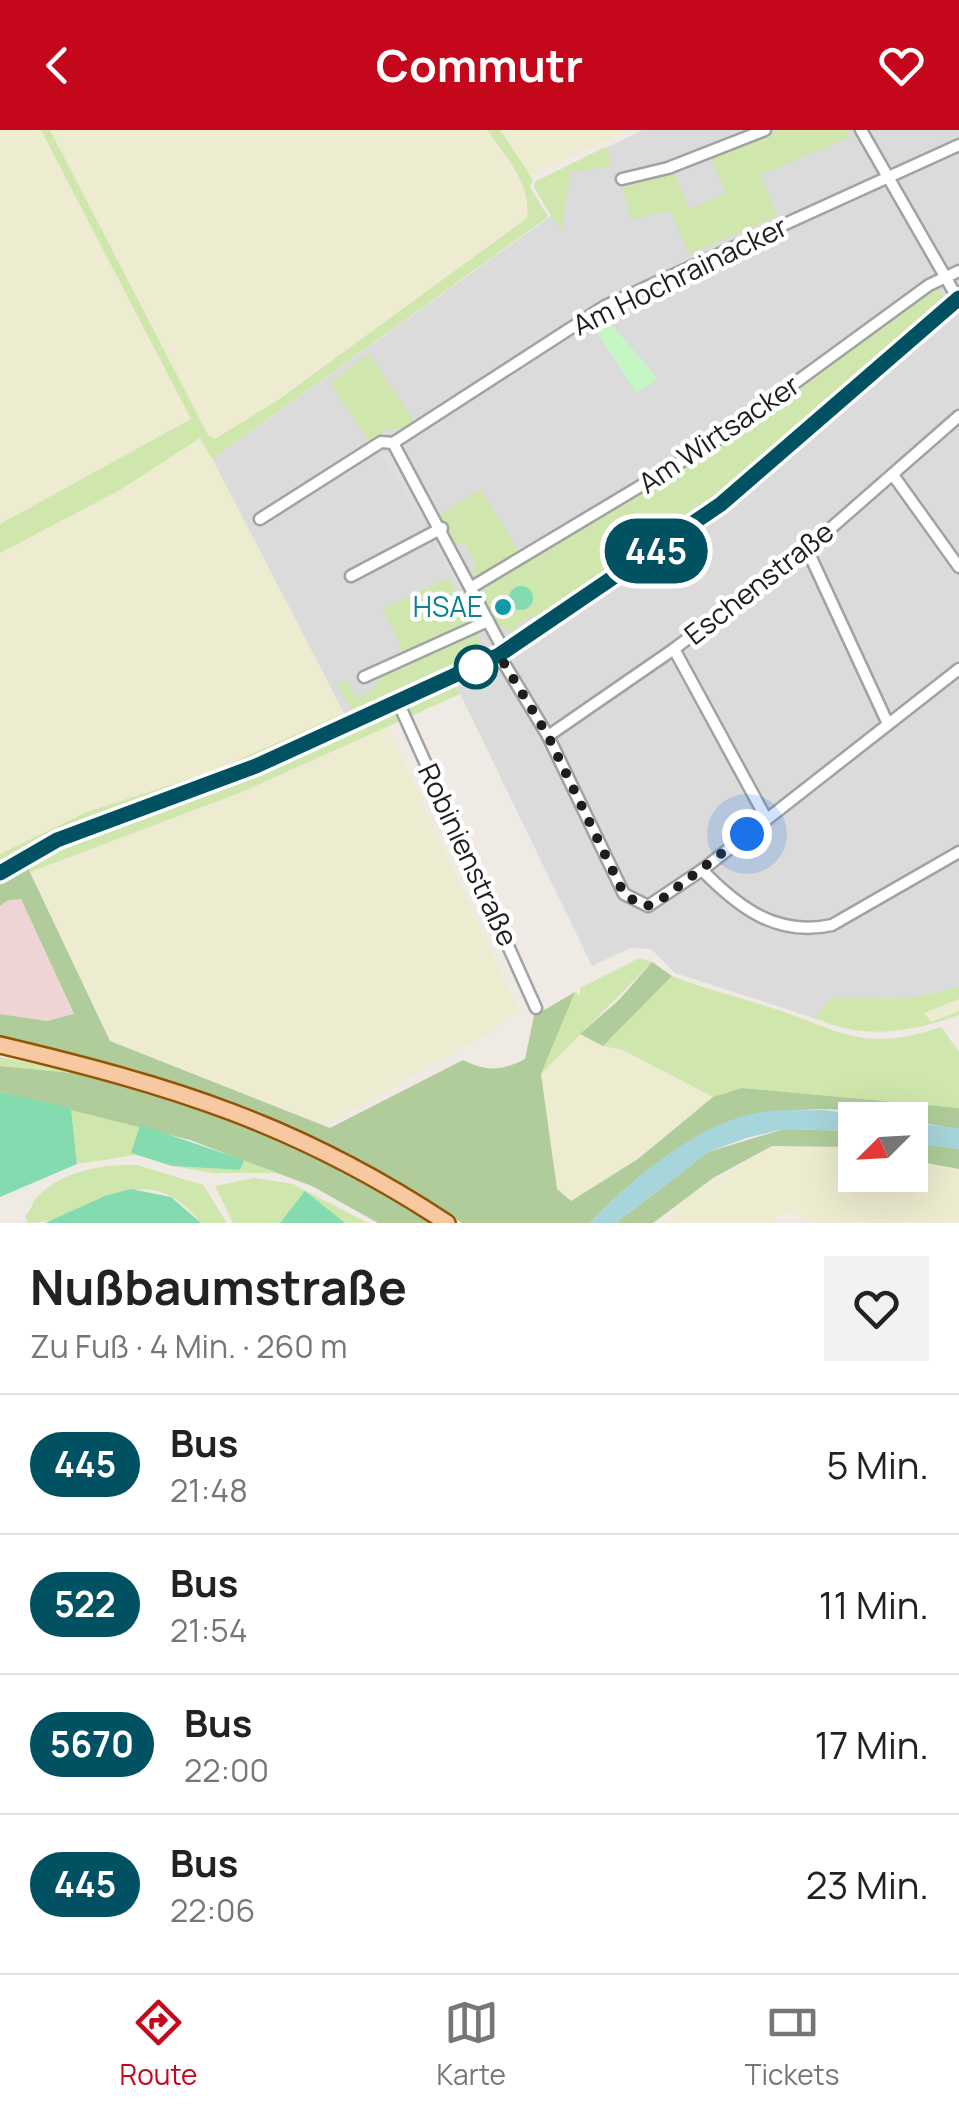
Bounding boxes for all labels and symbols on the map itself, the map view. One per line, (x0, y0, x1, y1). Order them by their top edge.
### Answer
street label: Am Hochrainacker (566, 207, 793, 344)
street label: Am Wirtsacker (631, 365, 806, 501)
street label: Eschenstraße (676, 512, 841, 652)
line badge: 445 (598, 518, 714, 584)
place label: HSAE (413, 587, 483, 625)
marker: HSAE (492, 596, 514, 618)
unlabelled marker (455, 646, 497, 688)
street label: Robinienstraße (410, 757, 528, 952)
your location (722, 809, 772, 859)
north arrow (838, 1102, 928, 1192)

